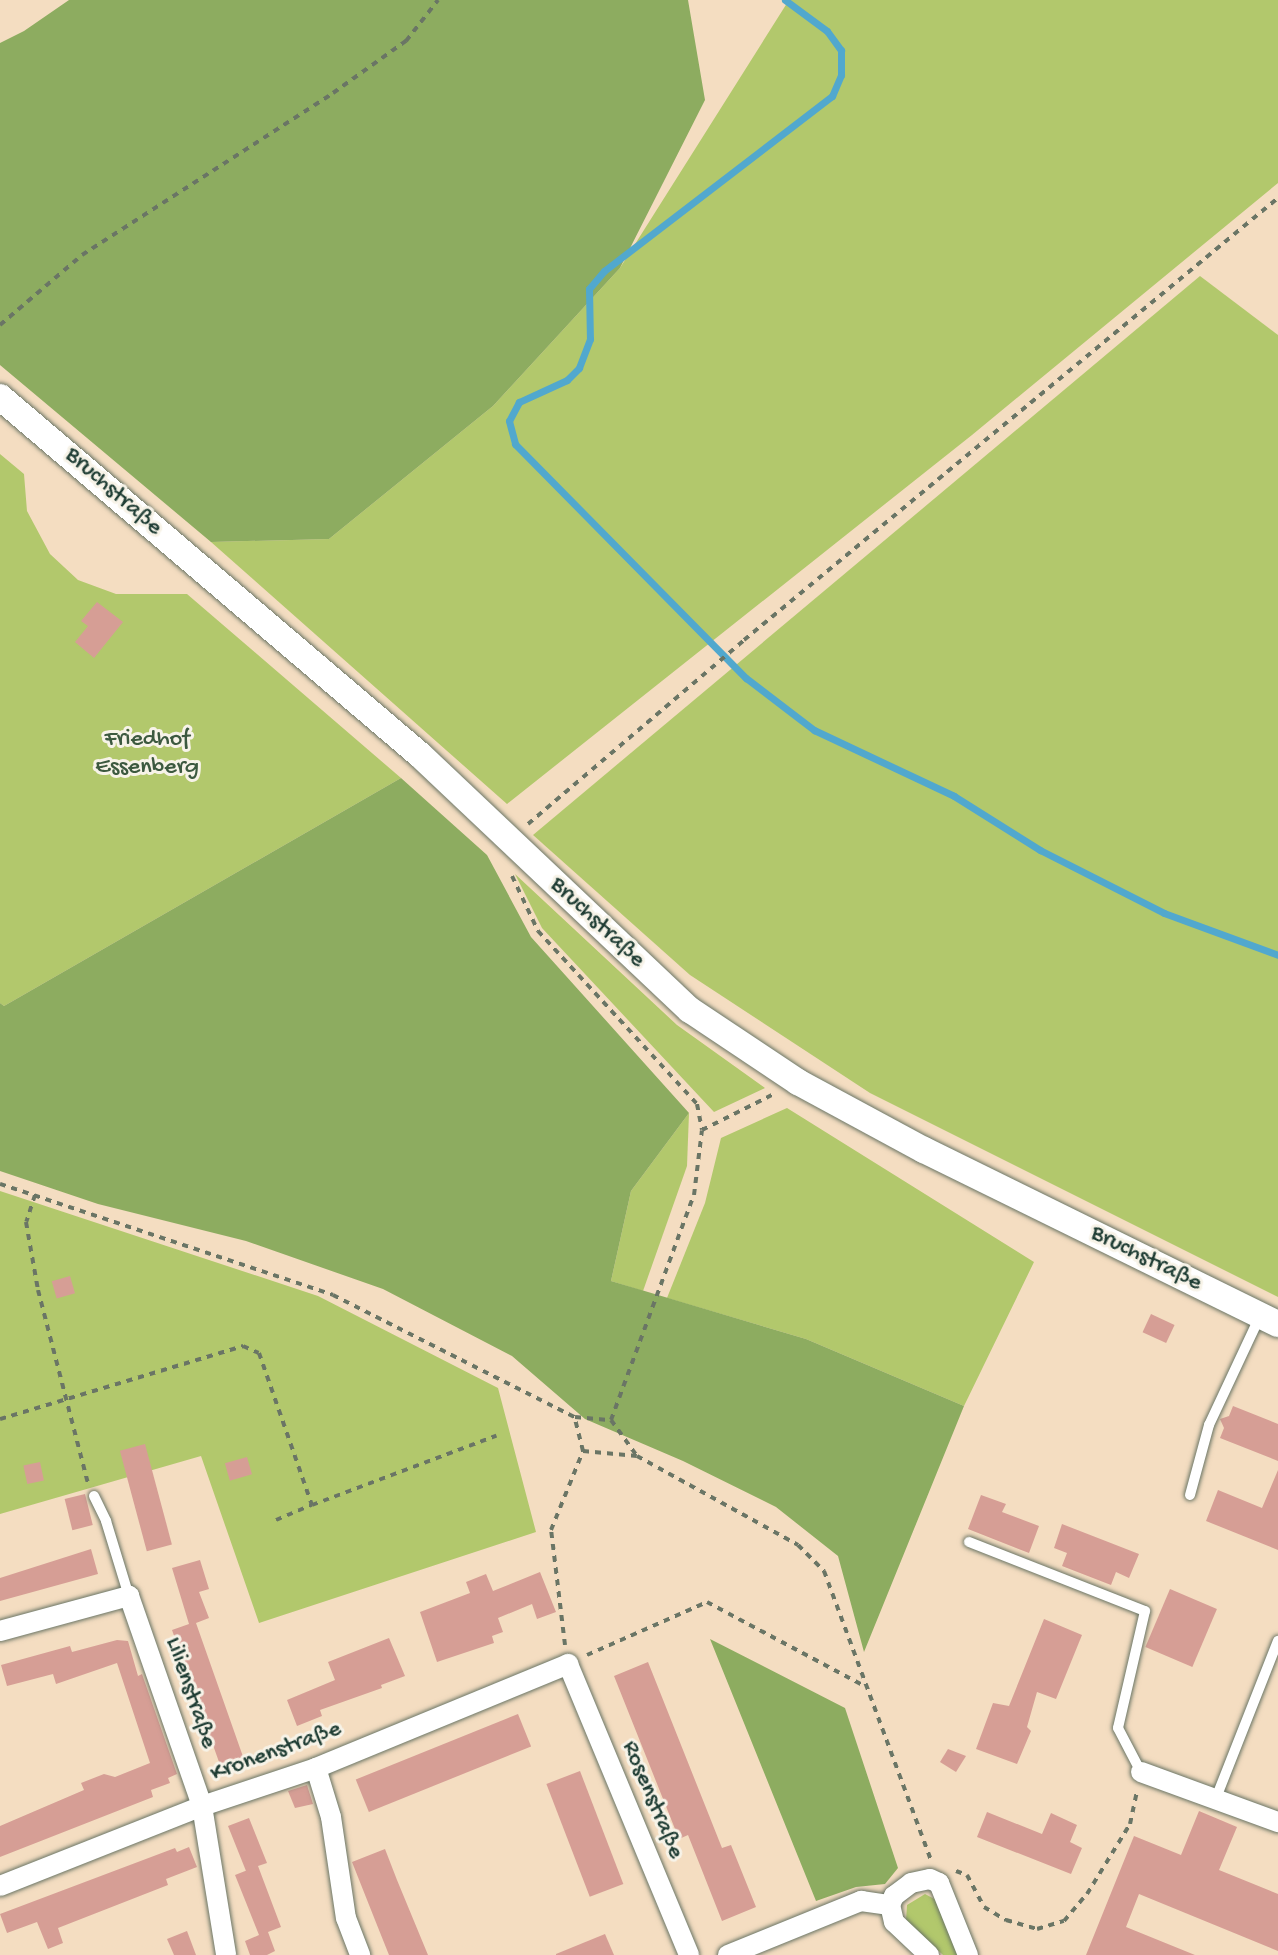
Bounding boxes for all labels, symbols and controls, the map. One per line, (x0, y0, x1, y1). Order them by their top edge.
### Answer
street label: Bruchstraße (58, 442, 168, 542)
park label: Friedhof Essenberg (95, 726, 199, 782)
street label: Bruchstraße (543, 871, 651, 975)
street label: Bruchstraße (1086, 1220, 1206, 1298)
street label: Lilienstraße (158, 1634, 222, 1752)
street label: Kronenstraße (207, 1715, 345, 1789)
street label: Rosenstraße (614, 1737, 690, 1863)

